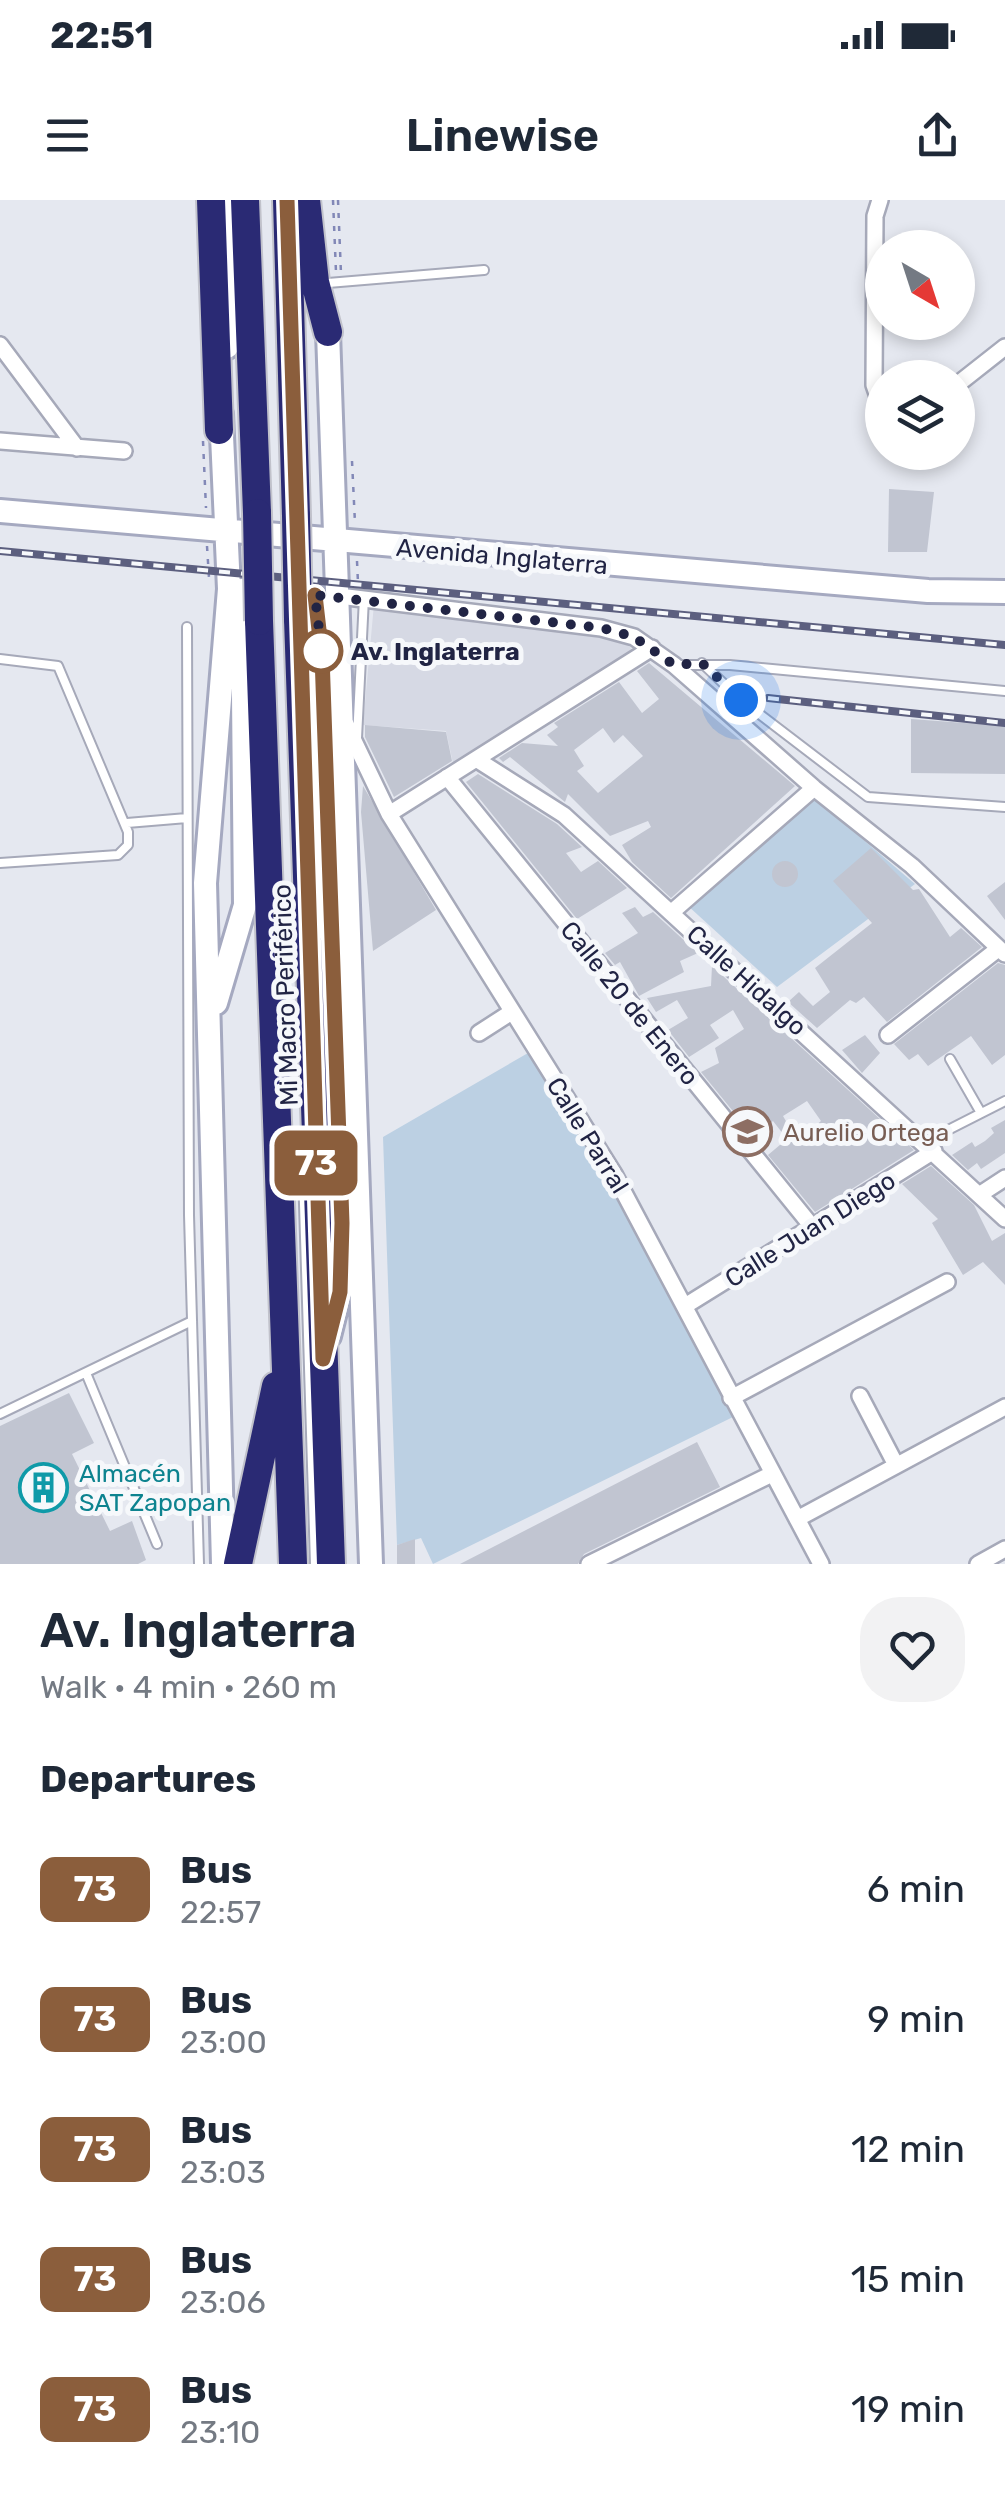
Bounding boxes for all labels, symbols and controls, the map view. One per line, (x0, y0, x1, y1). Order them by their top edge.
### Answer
text: 22:51 (50, 12, 154, 58)
icon: menu (40, 108, 95, 163)
icon: share (910, 108, 965, 163)
text: Linewise (406, 109, 599, 162)
north arrow (865, 230, 975, 340)
map controls (865, 230, 975, 470)
button: layers (865, 360, 975, 470)
street label: Avenida Inglaterra (395, 533, 609, 580)
marker: Av. Inglaterra (300, 630, 342, 672)
place label: Av. Inglaterra (351, 637, 520, 666)
your location (716, 675, 766, 725)
street label: Mi Macro Periférico (267, 884, 304, 1106)
street label: Calle 20 de Enero (555, 916, 705, 1091)
street label: Calle Hidalgo (681, 919, 812, 1042)
street label: Calle Parral (541, 1072, 635, 1199)
school or university icon: Aurelio Ortega (722, 1106, 774, 1158)
place label: Aurelio Ortega (783, 1118, 949, 1147)
line badge: 73 (271, 1130, 361, 1196)
text: 73 (294, 1142, 338, 1184)
street label: Calle Juan Diego (720, 1165, 901, 1293)
place label: Almacén SAT Zapopan (79, 1459, 231, 1517)
building icon: Almacén SAT Zapopan (18, 1461, 70, 1513)
button: heart (860, 1597, 965, 1702)
text: Av. Inglaterra (40, 1602, 357, 1659)
text: Walk · 4 min · 260 m (40, 1668, 337, 1706)
text: Departures (40, 1756, 256, 1802)
text: Bus (180, 1847, 252, 1893)
text: 6 min (867, 1866, 965, 1912)
text: 73 (73, 1868, 117, 1910)
text: 22:57 (180, 1893, 261, 1931)
text: Bus (180, 1977, 252, 2023)
text: 9 min (867, 1996, 965, 2042)
text: 73 (73, 1998, 117, 2040)
text: 23:00 (180, 2023, 267, 2061)
text: Bus (180, 2107, 252, 2153)
text: 12 min (851, 2126, 965, 2172)
text: 73 (73, 2128, 117, 2170)
text: 23:03 (180, 2153, 266, 2191)
text: Bus (180, 2237, 252, 2283)
text: 15 min (851, 2256, 965, 2302)
text: 73 (73, 2258, 117, 2300)
text: 23:06 (180, 2283, 266, 2321)
text: Bus (180, 2367, 252, 2413)
text: 19 min (851, 2386, 965, 2432)
text: 73 (73, 2388, 117, 2430)
text: 23:10 (180, 2413, 260, 2451)

